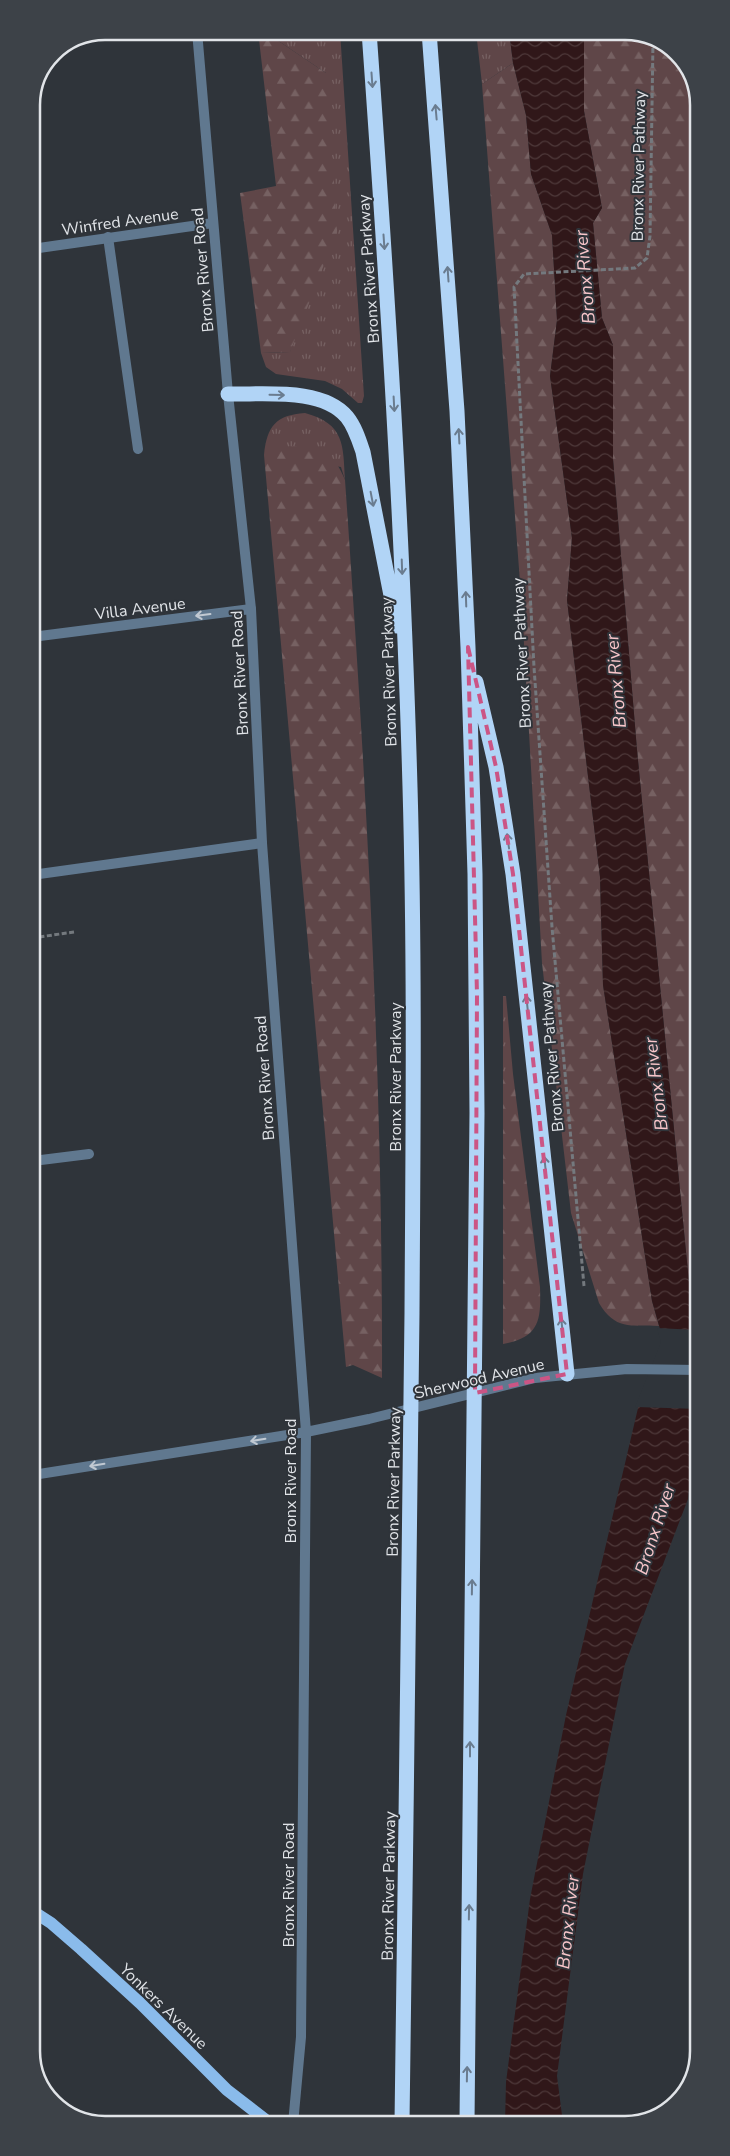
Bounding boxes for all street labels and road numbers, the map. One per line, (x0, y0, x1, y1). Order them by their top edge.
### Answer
street label: Bronx River Pathway (627, 90, 651, 241)
street label: Bronx River Parkway (353, 193, 385, 344)
street label: Winfred Avenue (60, 203, 180, 241)
street label: Bronx River Road (187, 207, 219, 333)
street label: Bronx River Pathway (507, 576, 537, 729)
street label: Villa Avenue (92, 593, 187, 626)
street label: Bronx River Parkway (375, 596, 403, 747)
street label: Bronx River Road (226, 610, 254, 736)
street label: Bronx River Pathway (534, 980, 570, 1133)
street label: Bronx River Parkway (385, 1002, 407, 1152)
street label: Bronx River Road (250, 1015, 280, 1141)
street label: Sherwood Avenue (412, 1353, 546, 1405)
street label: Bronx River Parkway (382, 1406, 406, 1557)
street label: Bronx River Road (280, 1418, 302, 1544)
street label: Bronx River Parkway (377, 1810, 401, 1961)
street label: Bronx River Road (278, 1822, 300, 1948)
street label: Yonkers Avenue (114, 1958, 212, 2054)

